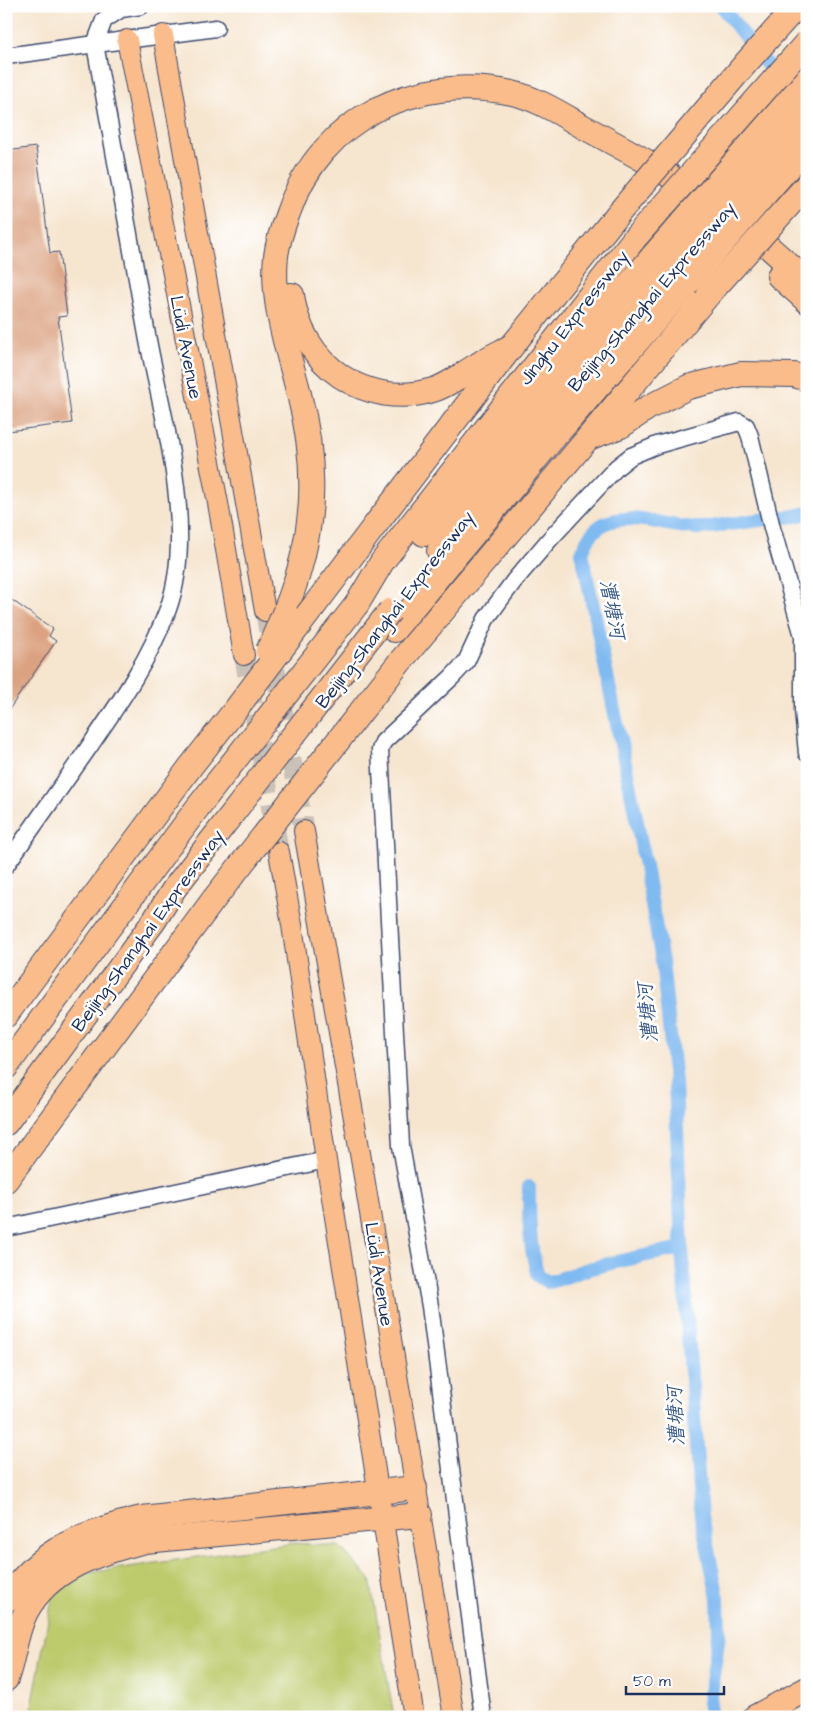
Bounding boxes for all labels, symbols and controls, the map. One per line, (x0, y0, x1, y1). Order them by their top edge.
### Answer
street label: Beijing–Shanghai Expressway (562, 196, 744, 399)
street label: Jinghu Expressway (513, 244, 637, 392)
street label: Lüdi Avenue (162, 293, 209, 401)
street label: Beijing–Shanghai Expressway (309, 505, 482, 715)
water label: 漕塘河 (593, 577, 632, 644)
street label: Beijing–Shanghai Expressway (65, 824, 232, 1038)
water label: 漕塘河 (631, 979, 665, 1044)
street label: Lüdi Avenue (357, 1220, 400, 1328)
water label: 漕塘河 (660, 1382, 692, 1447)
scale bar (626, 1663, 723, 1695)
text: 50 m (633, 1671, 671, 1692)

